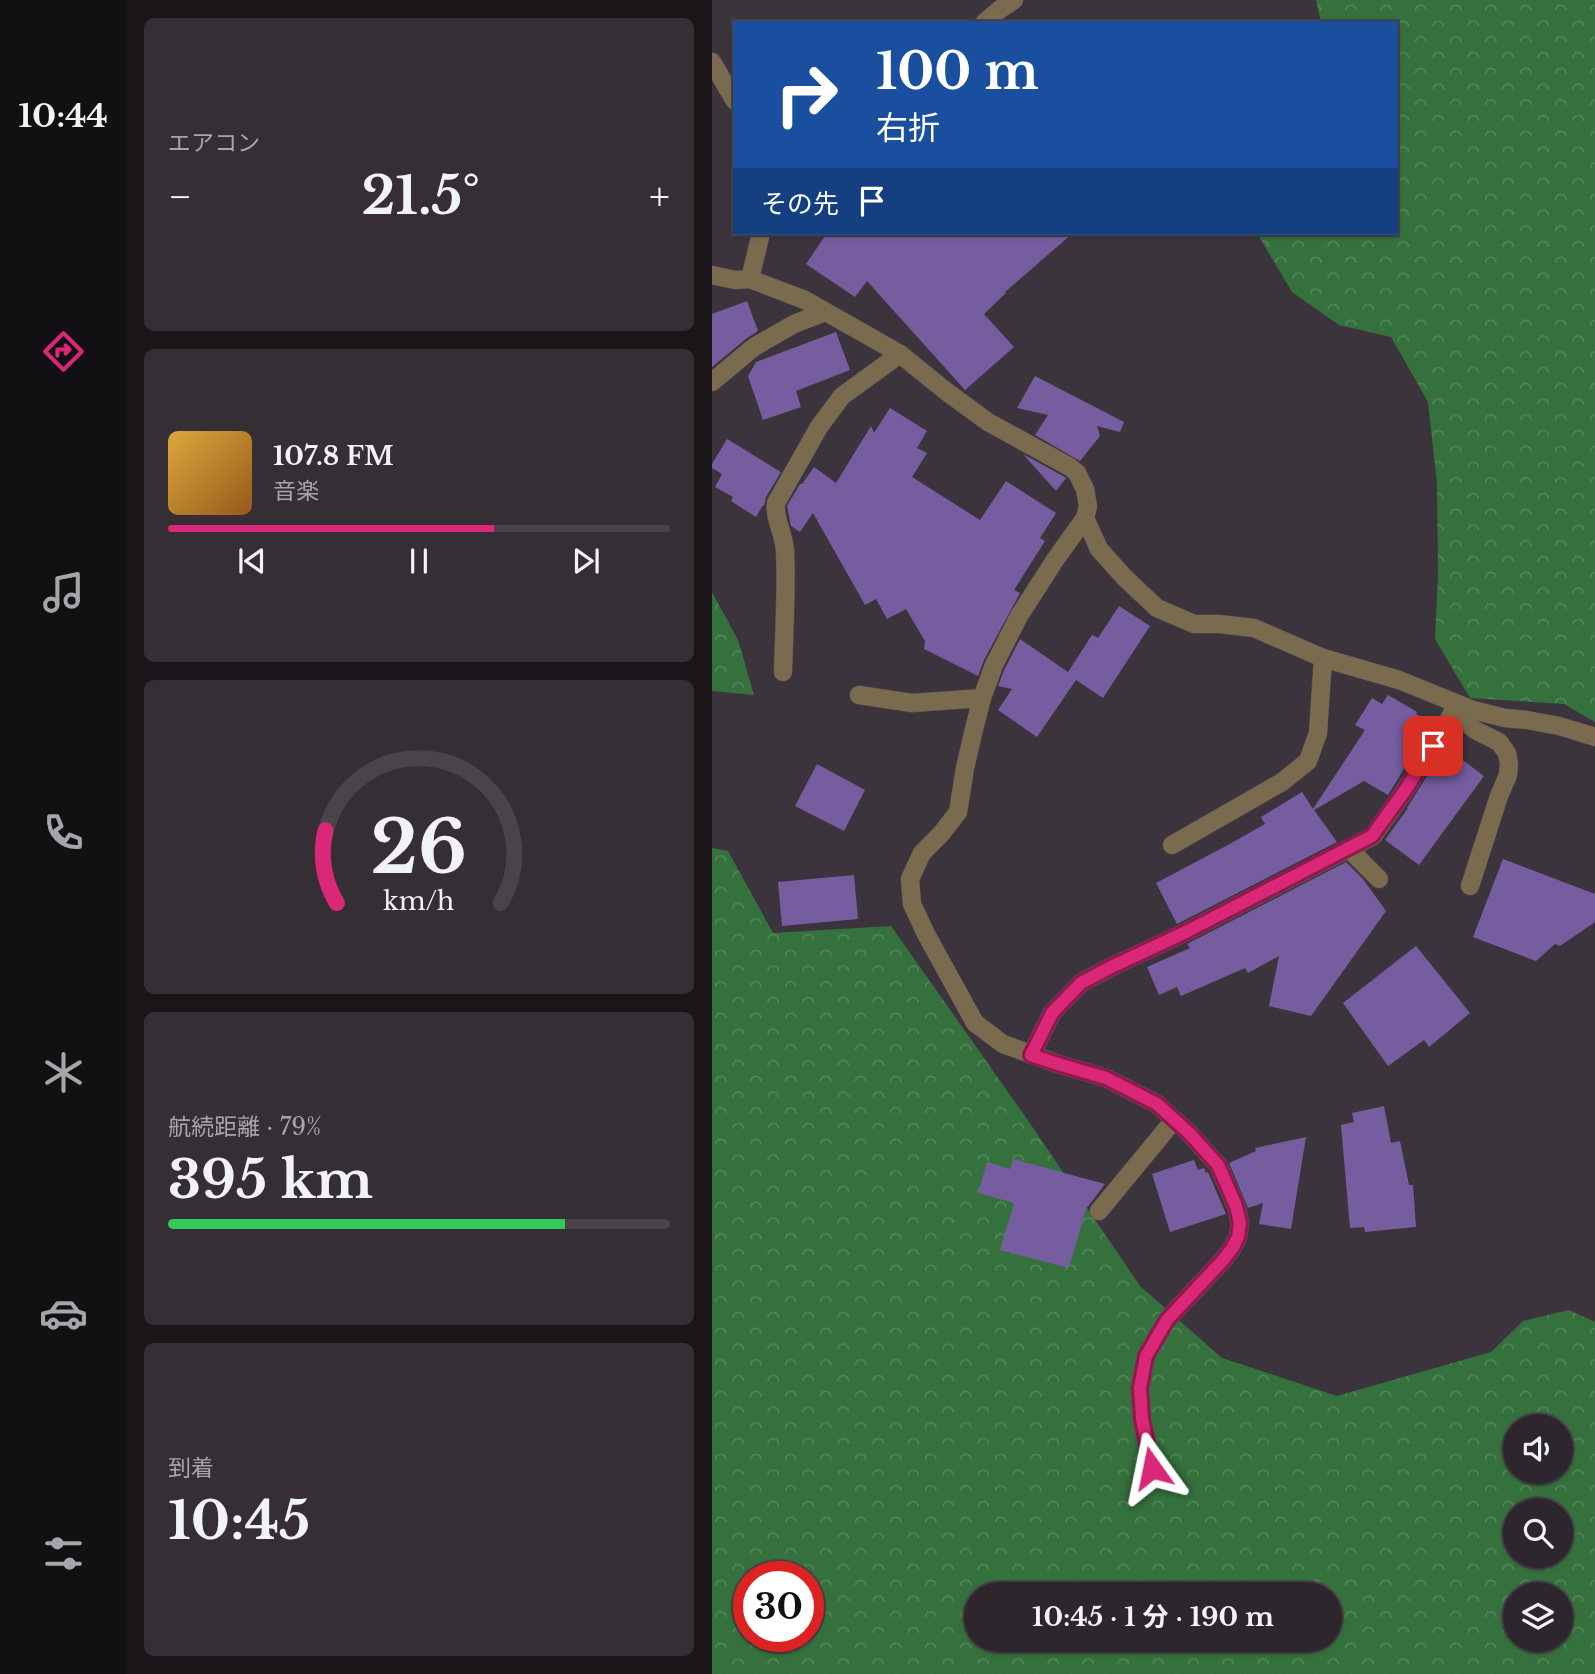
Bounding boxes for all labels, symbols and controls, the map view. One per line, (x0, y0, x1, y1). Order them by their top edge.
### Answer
text: 100 m (876, 41, 1039, 102)
icon: right (761, 49, 852, 140)
text: 10:44 (18, 96, 108, 136)
text: 右折 (876, 108, 940, 148)
text: エアコン (168, 129, 260, 157)
text: 21.5° (361, 164, 480, 228)
text: − (168, 173, 192, 220)
text: + (649, 173, 670, 220)
icon: arrive (853, 182, 891, 220)
text: その先 (761, 188, 839, 220)
icon: directions (39, 327, 88, 376)
text: 107.8 FM (273, 440, 394, 472)
text: 音楽 (273, 477, 319, 505)
icon: previous (233, 542, 271, 580)
icon: pause (400, 542, 438, 580)
icon: next (567, 542, 605, 580)
icon: music (39, 568, 88, 617)
pin (1403, 716, 1463, 776)
icon: arrive (1414, 727, 1452, 765)
text: 26 (371, 802, 467, 893)
icon: phone (39, 808, 88, 857)
text: km/h (384, 886, 454, 917)
icon: climate (39, 1048, 88, 1097)
text: 航続距離 · 79% (168, 1113, 322, 1141)
text: 395 km (168, 1148, 373, 1212)
icon: car (39, 1289, 88, 1338)
map controls (1503, 1414, 1573, 1652)
button: sound (1503, 1414, 1573, 1484)
position arrow (1115, 1431, 1189, 1505)
text: 到着 (168, 1454, 214, 1482)
text: 10:45 (168, 1489, 310, 1553)
button: search (1503, 1498, 1573, 1568)
icon: filters (39, 1529, 88, 1578)
speed limit sign: 30 (733, 1561, 824, 1652)
button: layers (1503, 1582, 1573, 1652)
text: 10:45 · 1 分 · 190 m (1032, 1601, 1274, 1633)

